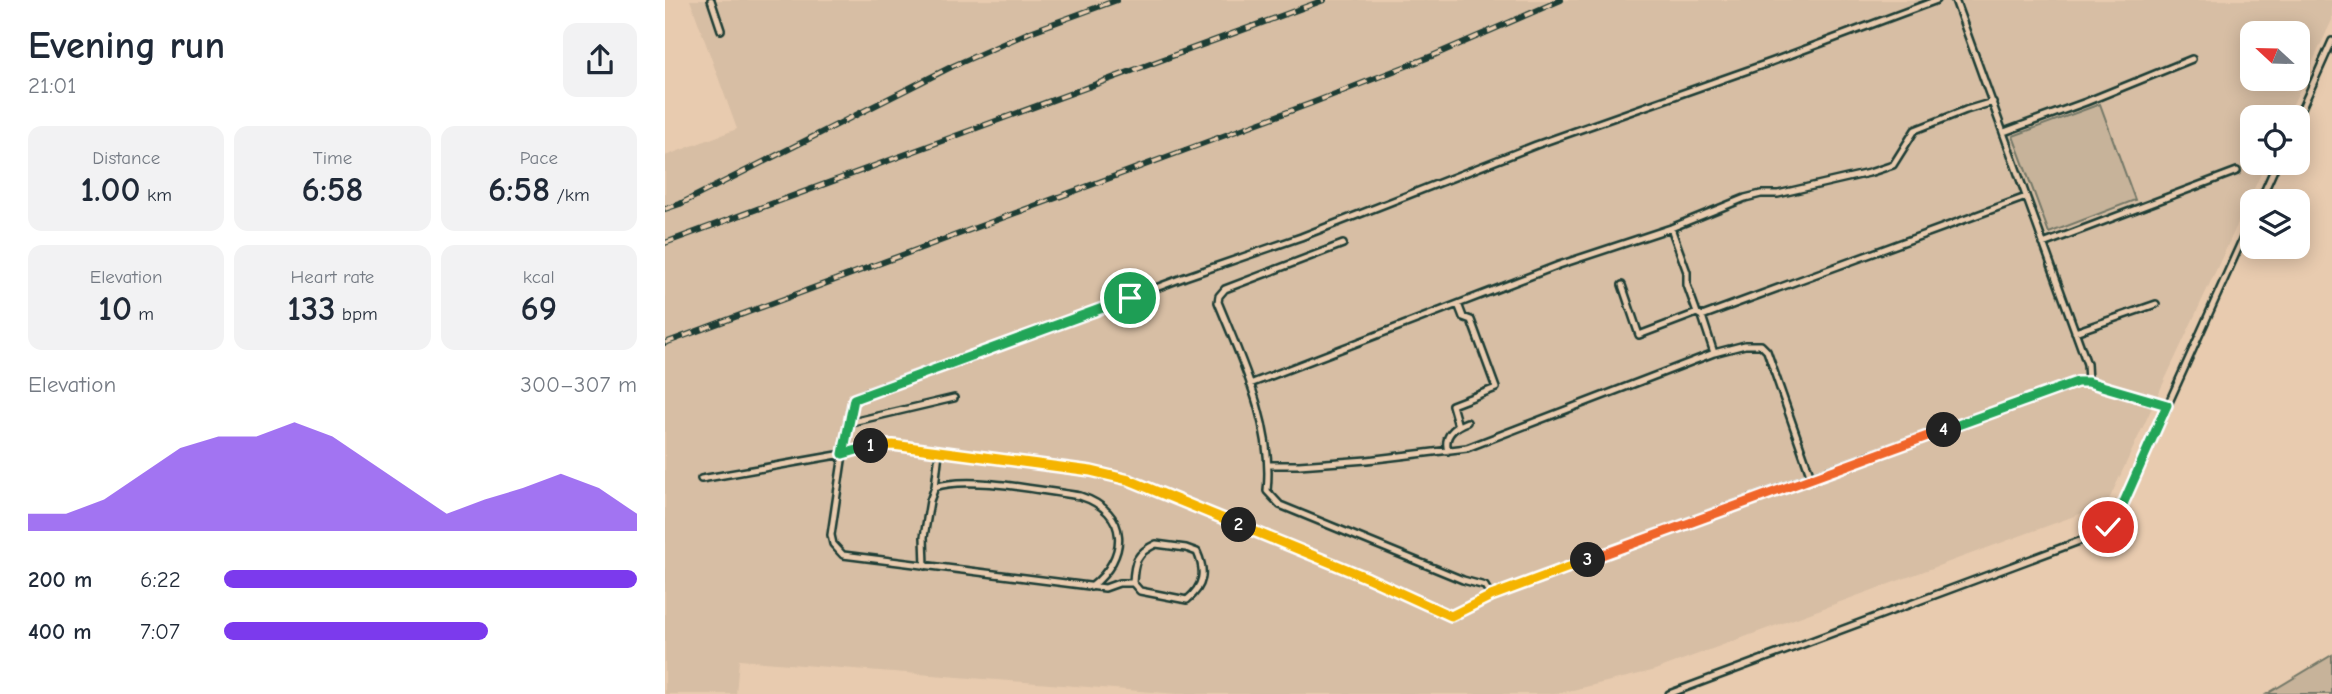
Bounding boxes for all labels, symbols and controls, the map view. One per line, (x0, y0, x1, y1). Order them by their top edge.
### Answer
north arrow (2240, 21, 2310, 91)
map controls (2240, 21, 2310, 259)
button: share (563, 23, 637, 97)
text: Evening run (28, 24, 225, 68)
text: 21:01 (28, 72, 76, 99)
button: locate (2240, 105, 2310, 175)
text: Distance (92, 147, 160, 169)
text: Time (313, 147, 352, 169)
text: Pace (520, 147, 558, 169)
text: 1.00 (80, 169, 141, 210)
text: 6:58 (301, 169, 364, 210)
text: 6:58 (488, 169, 550, 210)
text: km (141, 184, 172, 206)
text: /km (550, 184, 590, 206)
button: layers (2240, 189, 2310, 259)
text: Elevation (90, 266, 163, 288)
text: Heart rate (291, 266, 374, 288)
text: kcal (523, 266, 555, 288)
pin (1100, 268, 1160, 328)
icon: arrive (1111, 279, 1149, 317)
text: 10 (98, 288, 132, 329)
text: 133 (287, 288, 335, 329)
text: 69 (521, 288, 557, 329)
text: m (132, 303, 154, 325)
text: bpm (335, 303, 378, 325)
text: Elevation (28, 371, 116, 398)
text: 300–307 m (520, 371, 637, 398)
pin: 4 (1927, 412, 1961, 448)
text: 4 (1939, 418, 1948, 440)
pin: 1 (853, 428, 889, 464)
text: 1 (867, 434, 874, 456)
pin (2078, 497, 2138, 557)
pin: 2 (1221, 508, 1257, 542)
icon: check (2089, 508, 2127, 546)
text: 2 (1234, 513, 1243, 535)
pin: 3 (1571, 542, 1605, 578)
text: 3 (1583, 548, 1592, 570)
text: 200 m (28, 566, 92, 593)
text: 6:22 (140, 566, 181, 593)
text: 400 m (28, 618, 92, 645)
text: 7:07 (140, 618, 180, 645)

